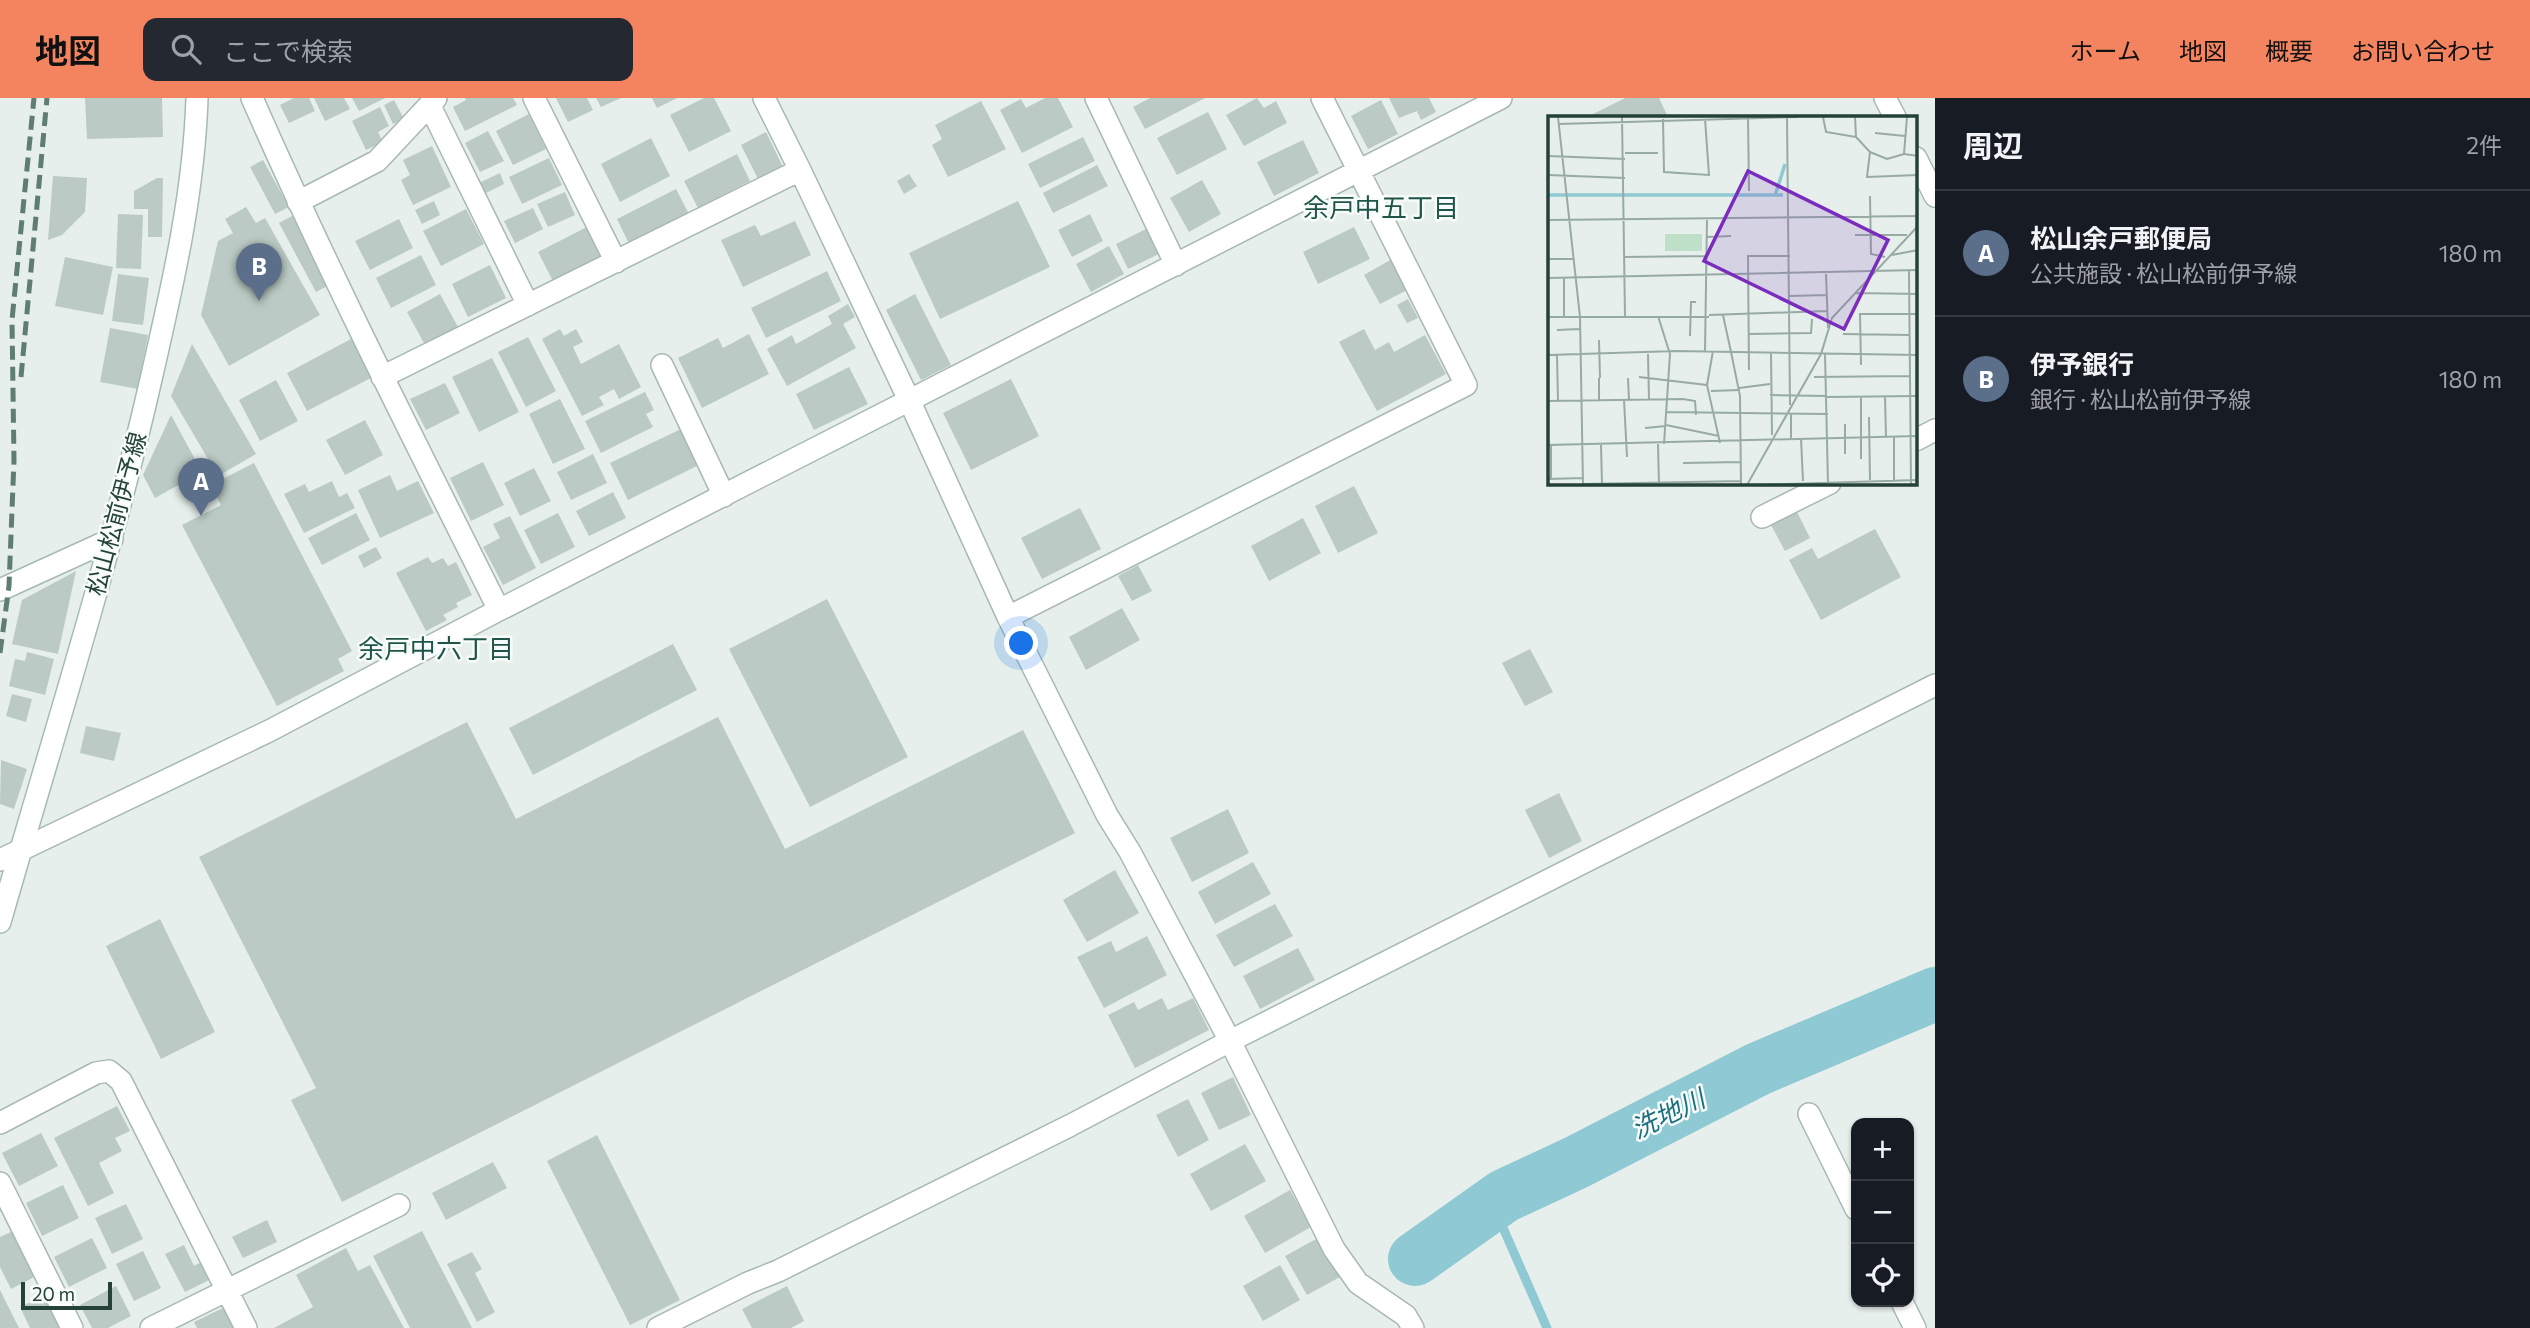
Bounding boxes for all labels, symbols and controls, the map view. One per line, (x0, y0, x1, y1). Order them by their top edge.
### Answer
search box (143, 18, 633, 81)
text: 地図 (35, 29, 101, 70)
icon: search (167, 30, 205, 68)
text: ここで検索 (223, 35, 353, 66)
text: ホーム (2070, 36, 2141, 65)
text: 地図 (2179, 36, 2227, 65)
text: 概要 (2265, 36, 2313, 65)
text: お問い合わせ (2351, 36, 2495, 65)
inset map (1548, 116, 1918, 485)
text: 周辺 (1963, 126, 2023, 163)
text: 2件 (2466, 131, 2502, 159)
district label: 余戸中五丁目 (1303, 191, 1459, 222)
text: 松山余戸郵便局 (2030, 222, 2212, 253)
text: A (1978, 239, 1994, 267)
text: 180 m (2439, 239, 2502, 267)
pin: B (236, 243, 282, 301)
text: 公共施設 · 松山松前伊予線 (2030, 259, 2297, 287)
text: 伊予銀行 (2030, 348, 2134, 379)
text: B (1978, 365, 1994, 393)
text: 180 m (2439, 365, 2502, 393)
text: 銀行 · 松山松前伊予線 (2030, 385, 2251, 413)
street label: 松山松前伊予線 (80, 429, 151, 599)
pin: A (178, 458, 224, 516)
your location (1004, 626, 1038, 660)
district label: 余戸中六丁目 (358, 632, 514, 663)
water label: 洗地川 (1625, 1080, 1712, 1144)
map controls (1851, 1118, 1914, 1307)
button: + (1851, 1118, 1914, 1181)
button: − (1851, 1181, 1914, 1244)
button: locate (1851, 1244, 1914, 1307)
scale bar (21, 1279, 112, 1311)
text: 20 m (32, 1282, 75, 1305)

